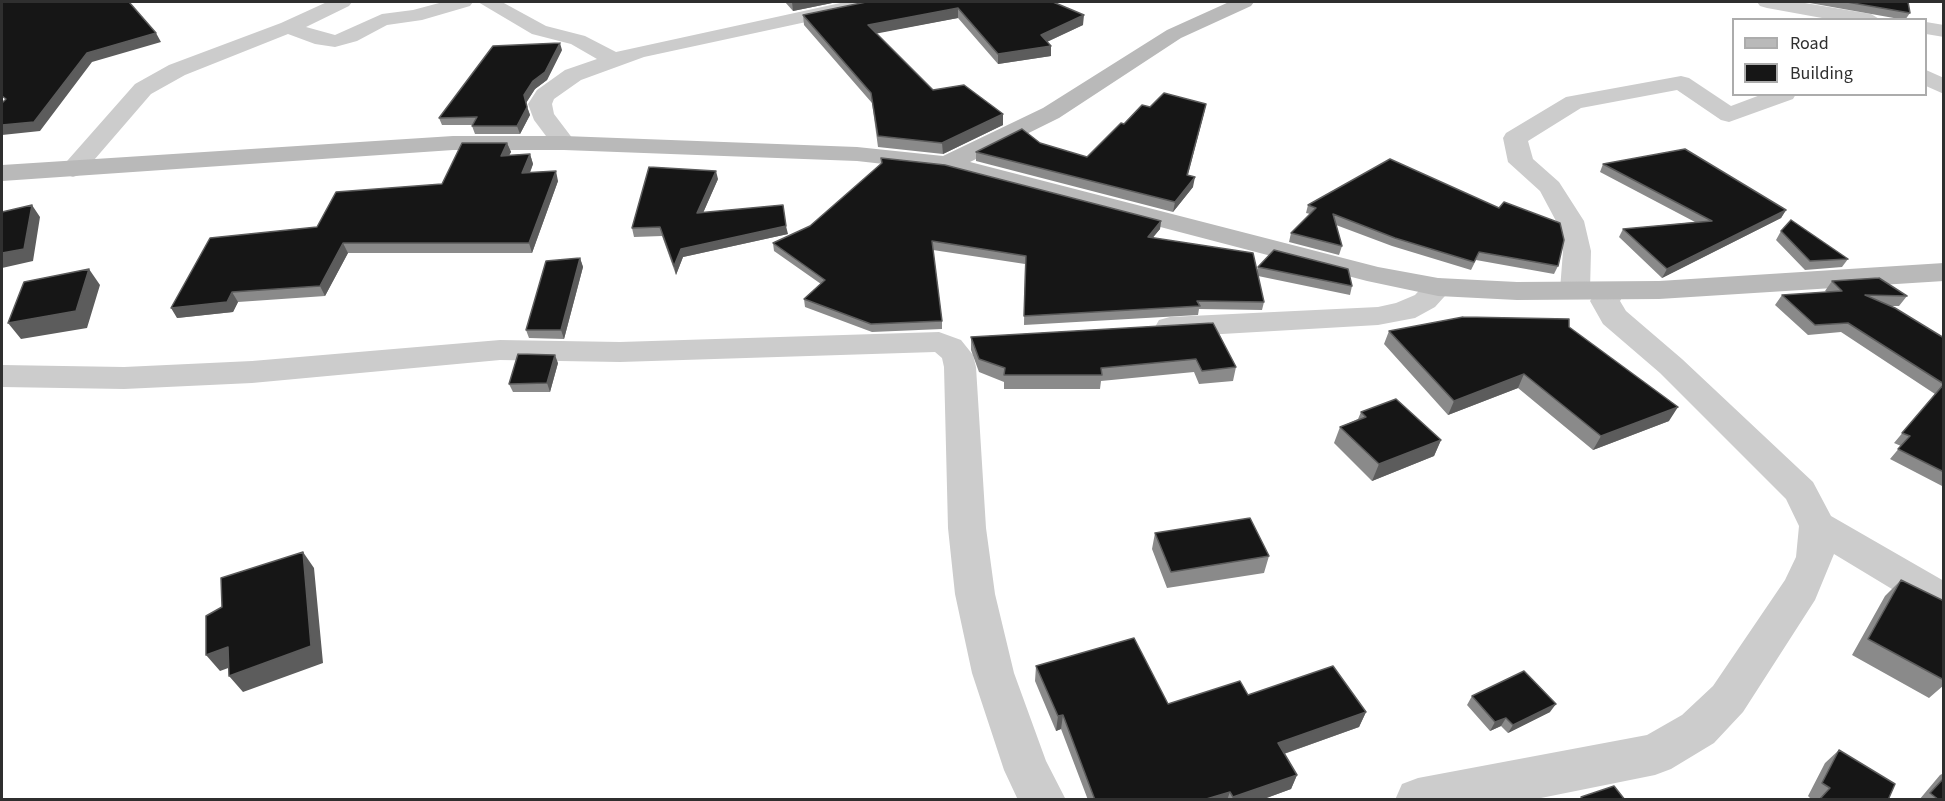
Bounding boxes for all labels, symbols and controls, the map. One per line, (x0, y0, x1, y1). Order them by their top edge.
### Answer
legend (1732, 18, 1927, 96)
text: Road (1790, 31, 1829, 56)
text: Building (1790, 61, 1853, 86)

